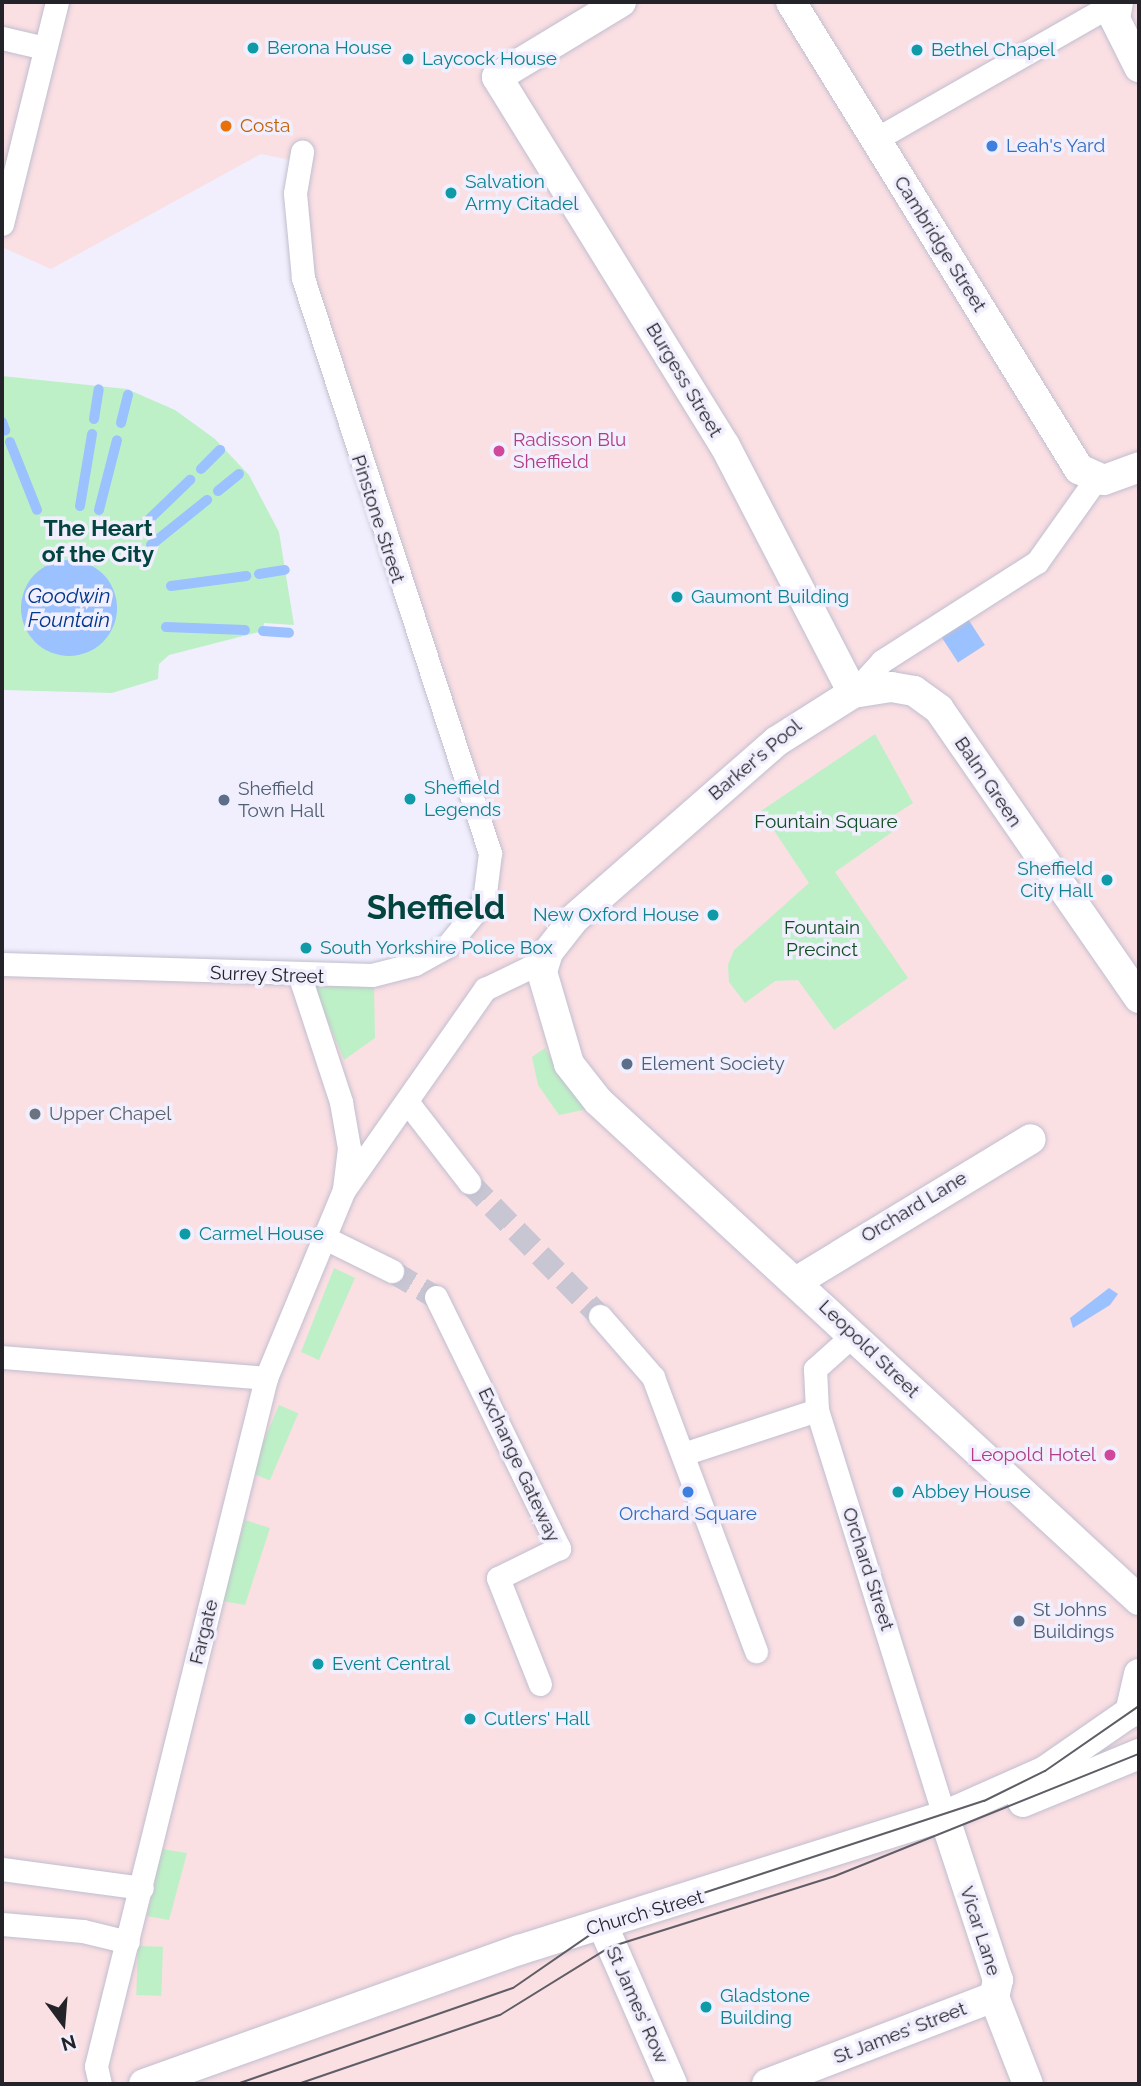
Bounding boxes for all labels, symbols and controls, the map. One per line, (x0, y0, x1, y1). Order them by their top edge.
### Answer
place label: Berona House (267, 37, 392, 59)
place label: Bethel Chapel (931, 39, 1056, 61)
marker: Berona House (245, 40, 261, 56)
marker: Bethel Chapel (909, 42, 925, 58)
place label: Laycock House (422, 48, 557, 70)
marker: Laycock House (400, 51, 416, 67)
place label: Costa (240, 115, 290, 137)
marker: Costa (218, 118, 234, 134)
place label: Leah's Yard (1006, 135, 1106, 157)
marker: Leah's Yard (984, 138, 1000, 154)
place label: Salvation Army Citadel (465, 171, 579, 215)
street label: Cambridge Street (889, 172, 991, 316)
marker: Salvation Army Citadel (443, 185, 459, 201)
street label: Burgess Street (641, 319, 727, 441)
place label: Radisson Blu Sheffield (513, 429, 626, 473)
marker: Radisson Blu Sheffield (491, 443, 507, 459)
street label: Pinstone Street (347, 452, 409, 586)
district label: The Heart of the City (42, 514, 154, 568)
water label: Goodwin Fountain (27, 583, 111, 633)
place label: Gaumont Building (691, 586, 849, 608)
marker: Gaumont Building (669, 589, 685, 605)
street label: Barker's Pool (704, 715, 806, 805)
street label: Balm Green (950, 733, 1026, 831)
place label: Sheffield Legends (424, 777, 501, 821)
place label: Sheffield Town Hall (238, 778, 324, 822)
marker: Sheffield Legends (402, 791, 418, 807)
marker: Sheffield Town Hall (216, 792, 232, 808)
park label: Fountain Square (754, 811, 898, 833)
place label: Sheffield City Hall (1017, 858, 1093, 902)
marker: Sheffield City Hall (1099, 872, 1115, 888)
district label: Sheffield (367, 888, 505, 928)
place label: New Oxford House (533, 904, 699, 926)
marker: New Oxford House (705, 907, 721, 923)
park label: Fountain Precinct (784, 917, 860, 961)
place label: South Yorkshire Police Box (320, 937, 554, 959)
marker: South Yorkshire Police Box (298, 940, 314, 956)
street label: Surrey Street (209, 962, 325, 988)
place label: Element Society (641, 1053, 785, 1075)
marker: Element Society (619, 1056, 635, 1072)
place label: Upper Chapel (49, 1103, 172, 1125)
marker: Upper Chapel (27, 1106, 43, 1122)
street label: Orchard Lane (857, 1167, 971, 1247)
place label: Carmel House (199, 1223, 324, 1245)
marker: Carmel House (177, 1226, 193, 1242)
street label: Leopold Street (814, 1295, 924, 1403)
street label: Exchange Gateway (473, 1384, 565, 1546)
place label: Leopold Hotel (970, 1444, 1096, 1466)
marker: Leopold Hotel (1102, 1447, 1118, 1463)
place label: Abbey House (912, 1481, 1031, 1503)
marker: Orchard Square (680, 1484, 696, 1500)
marker: Abbey House (890, 1484, 906, 1500)
place label: Orchard Square (619, 1503, 757, 1525)
street label: Orchard Street (837, 1505, 899, 1633)
street label: Fargate (185, 1597, 223, 1667)
place label: St Johns Buildings (1033, 1599, 1114, 1643)
marker: St Johns Buildings (1011, 1613, 1027, 1629)
place label: Event Central (332, 1653, 450, 1675)
marker: Event Central (310, 1656, 326, 1672)
place label: Cutlers' Hall (484, 1708, 590, 1730)
marker: Cutlers' Hall (462, 1711, 478, 1727)
street label: Vicar Lane (955, 1883, 1005, 1979)
street label: Church Street (584, 1885, 706, 1941)
street label: St James' Row (601, 1942, 673, 2068)
place label: Gladstone Building (720, 1985, 810, 2029)
north arrow (28, 1988, 98, 2058)
street label: St James' Street (830, 1997, 970, 2069)
marker: Gladstone Building (698, 1999, 714, 2015)
text: N (59, 2031, 79, 2056)

